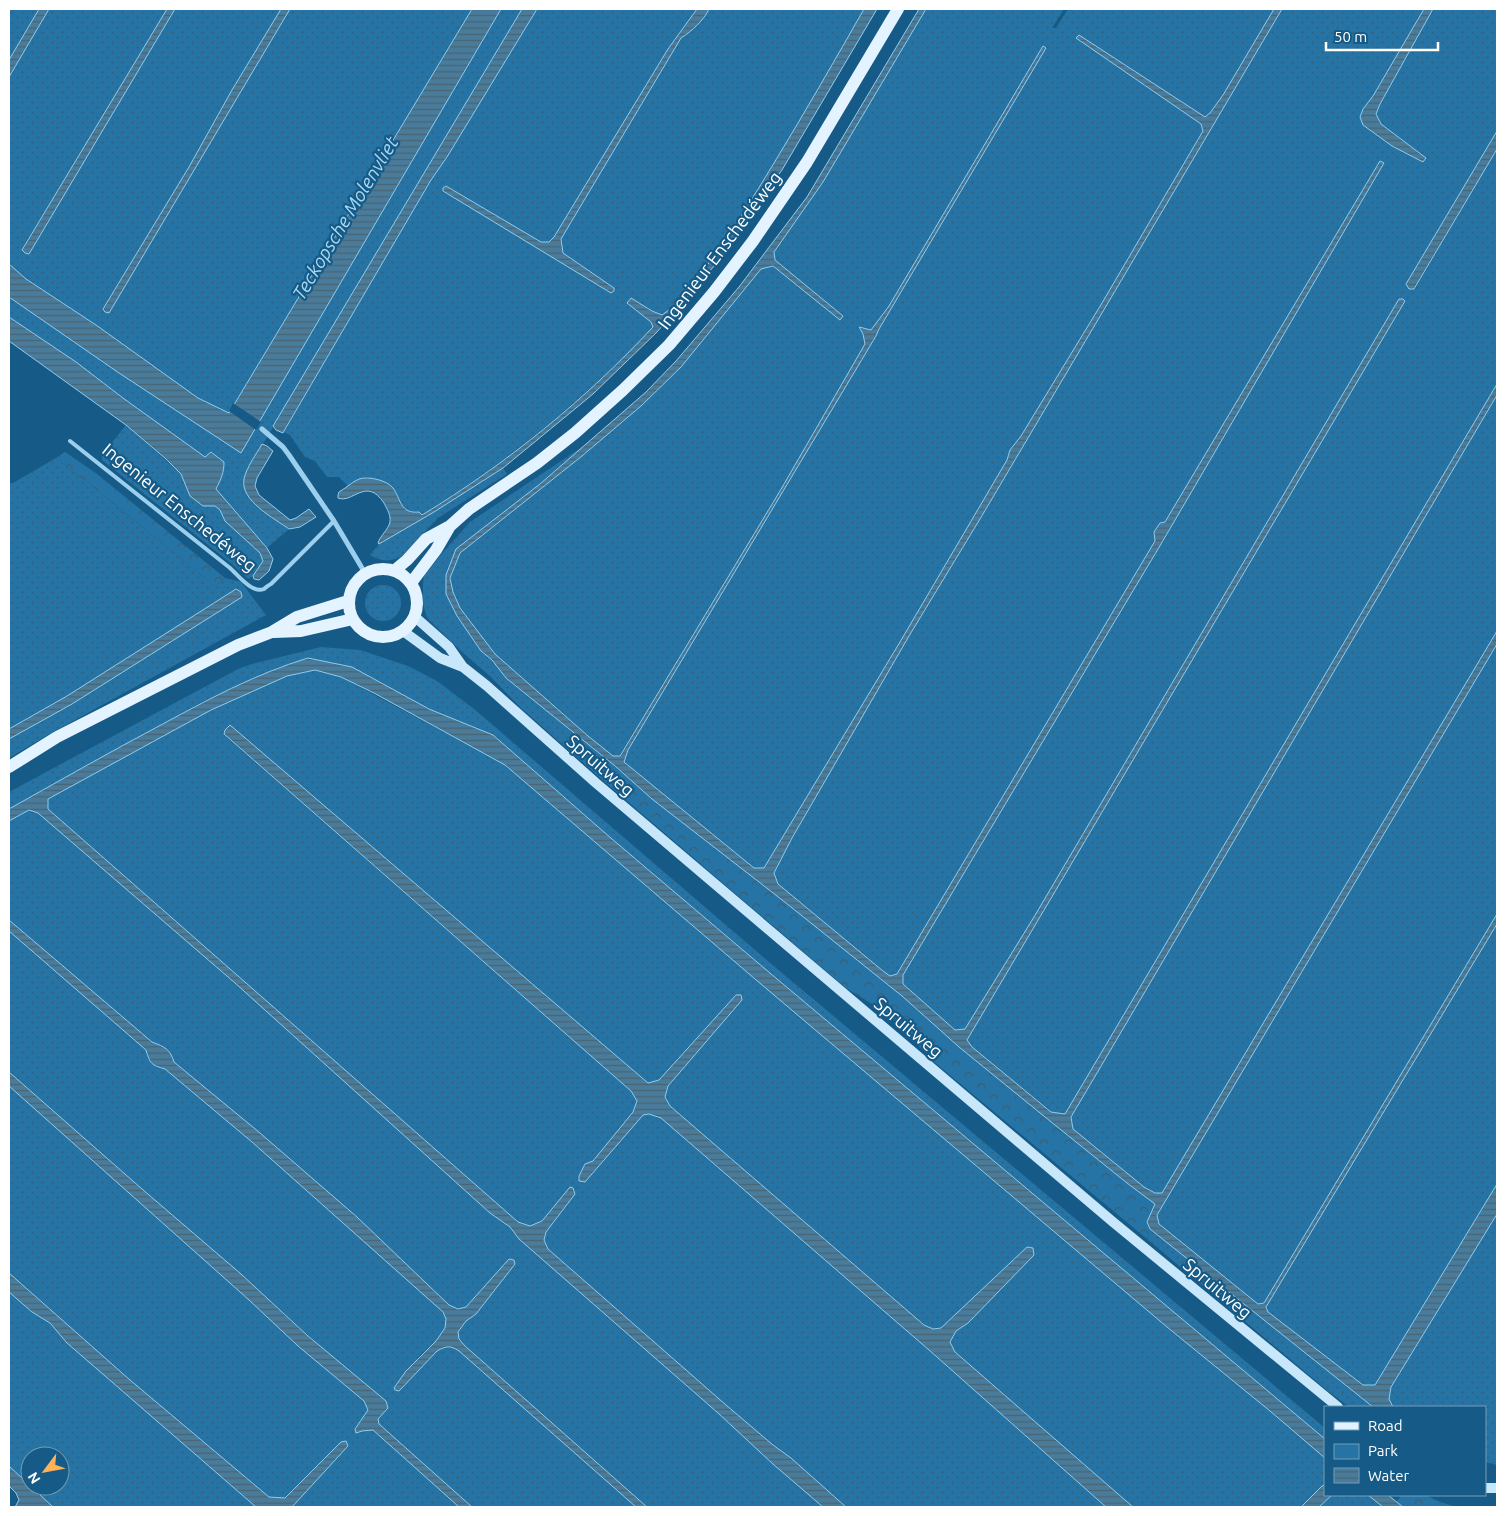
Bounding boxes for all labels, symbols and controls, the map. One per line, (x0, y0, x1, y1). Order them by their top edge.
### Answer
scale bar (1326, 20, 1438, 52)
text: 50 m (1334, 28, 1367, 45)
water label: Teckopsche Molenvliet (288, 132, 403, 304)
street label: Ingenieur Enschedéweg (653, 167, 785, 333)
street label: Ingenieur Enschedéweg (99, 439, 261, 575)
street label: Spruitweg (563, 730, 639, 800)
street label: Spruitweg (871, 993, 947, 1061)
street label: Spruitweg (1180, 1254, 1256, 1322)
legend (1324, 1406, 1486, 1496)
text: Road (1368, 1417, 1403, 1434)
text: Park (1368, 1442, 1398, 1459)
north arrow (20, 1446, 70, 1496)
text: Water (1368, 1467, 1409, 1484)
text: N (24, 1469, 44, 1487)

